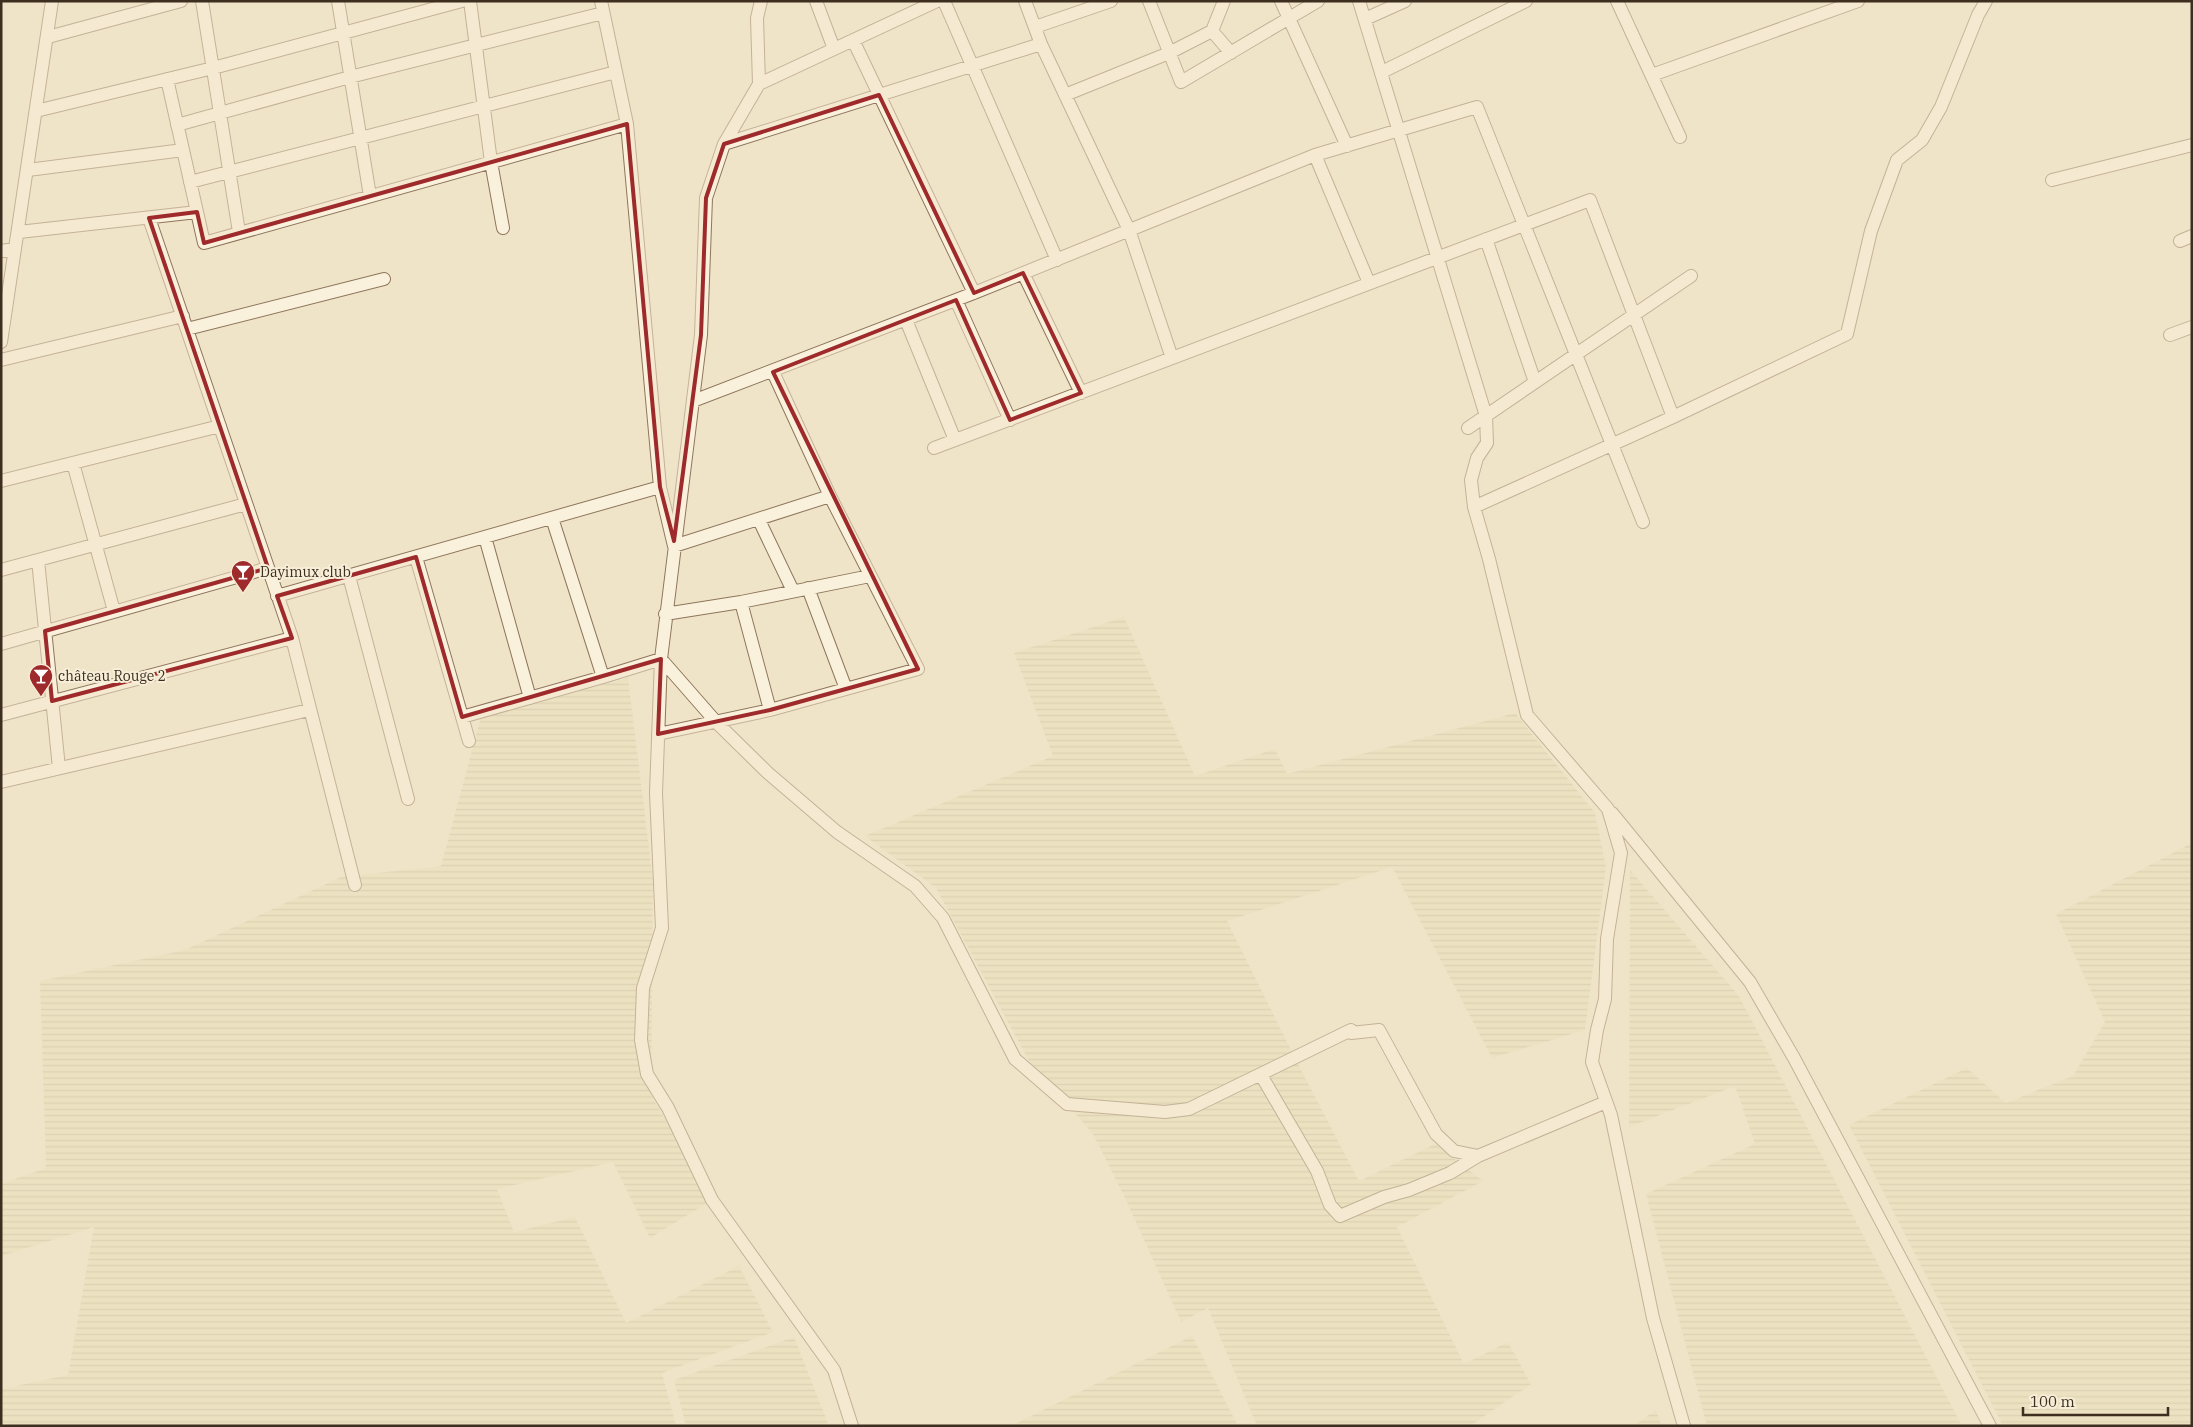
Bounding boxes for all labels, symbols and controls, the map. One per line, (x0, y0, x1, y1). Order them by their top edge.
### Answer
bar icon: Dayimux club (230, 559, 256, 593)
place label: Dayimux club (260, 563, 351, 581)
bar icon: château Rouge 2 (28, 663, 54, 697)
place label: château Rouge 2 (58, 667, 166, 685)
scale bar (2023, 1384, 2168, 1416)
text: 100 m (2030, 1392, 2075, 1411)

